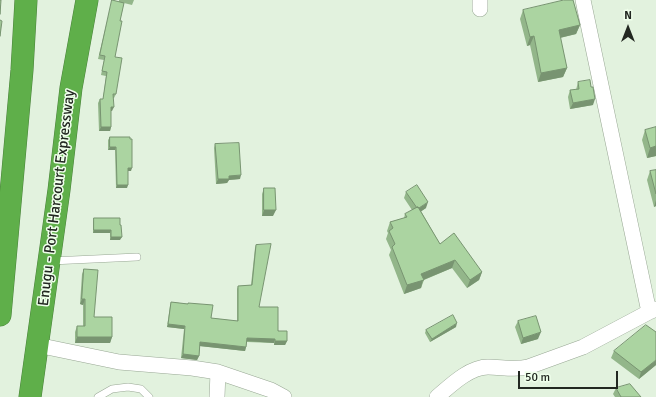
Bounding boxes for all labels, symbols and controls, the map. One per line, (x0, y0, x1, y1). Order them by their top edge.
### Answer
north arrow (608, 8, 648, 48)
text: N (624, 9, 632, 22)
street label: Enugu - Port Harcourt Expressway (35, 89, 79, 307)
scale bar (520, 363, 620, 389)
text: 50 m (525, 370, 550, 385)

